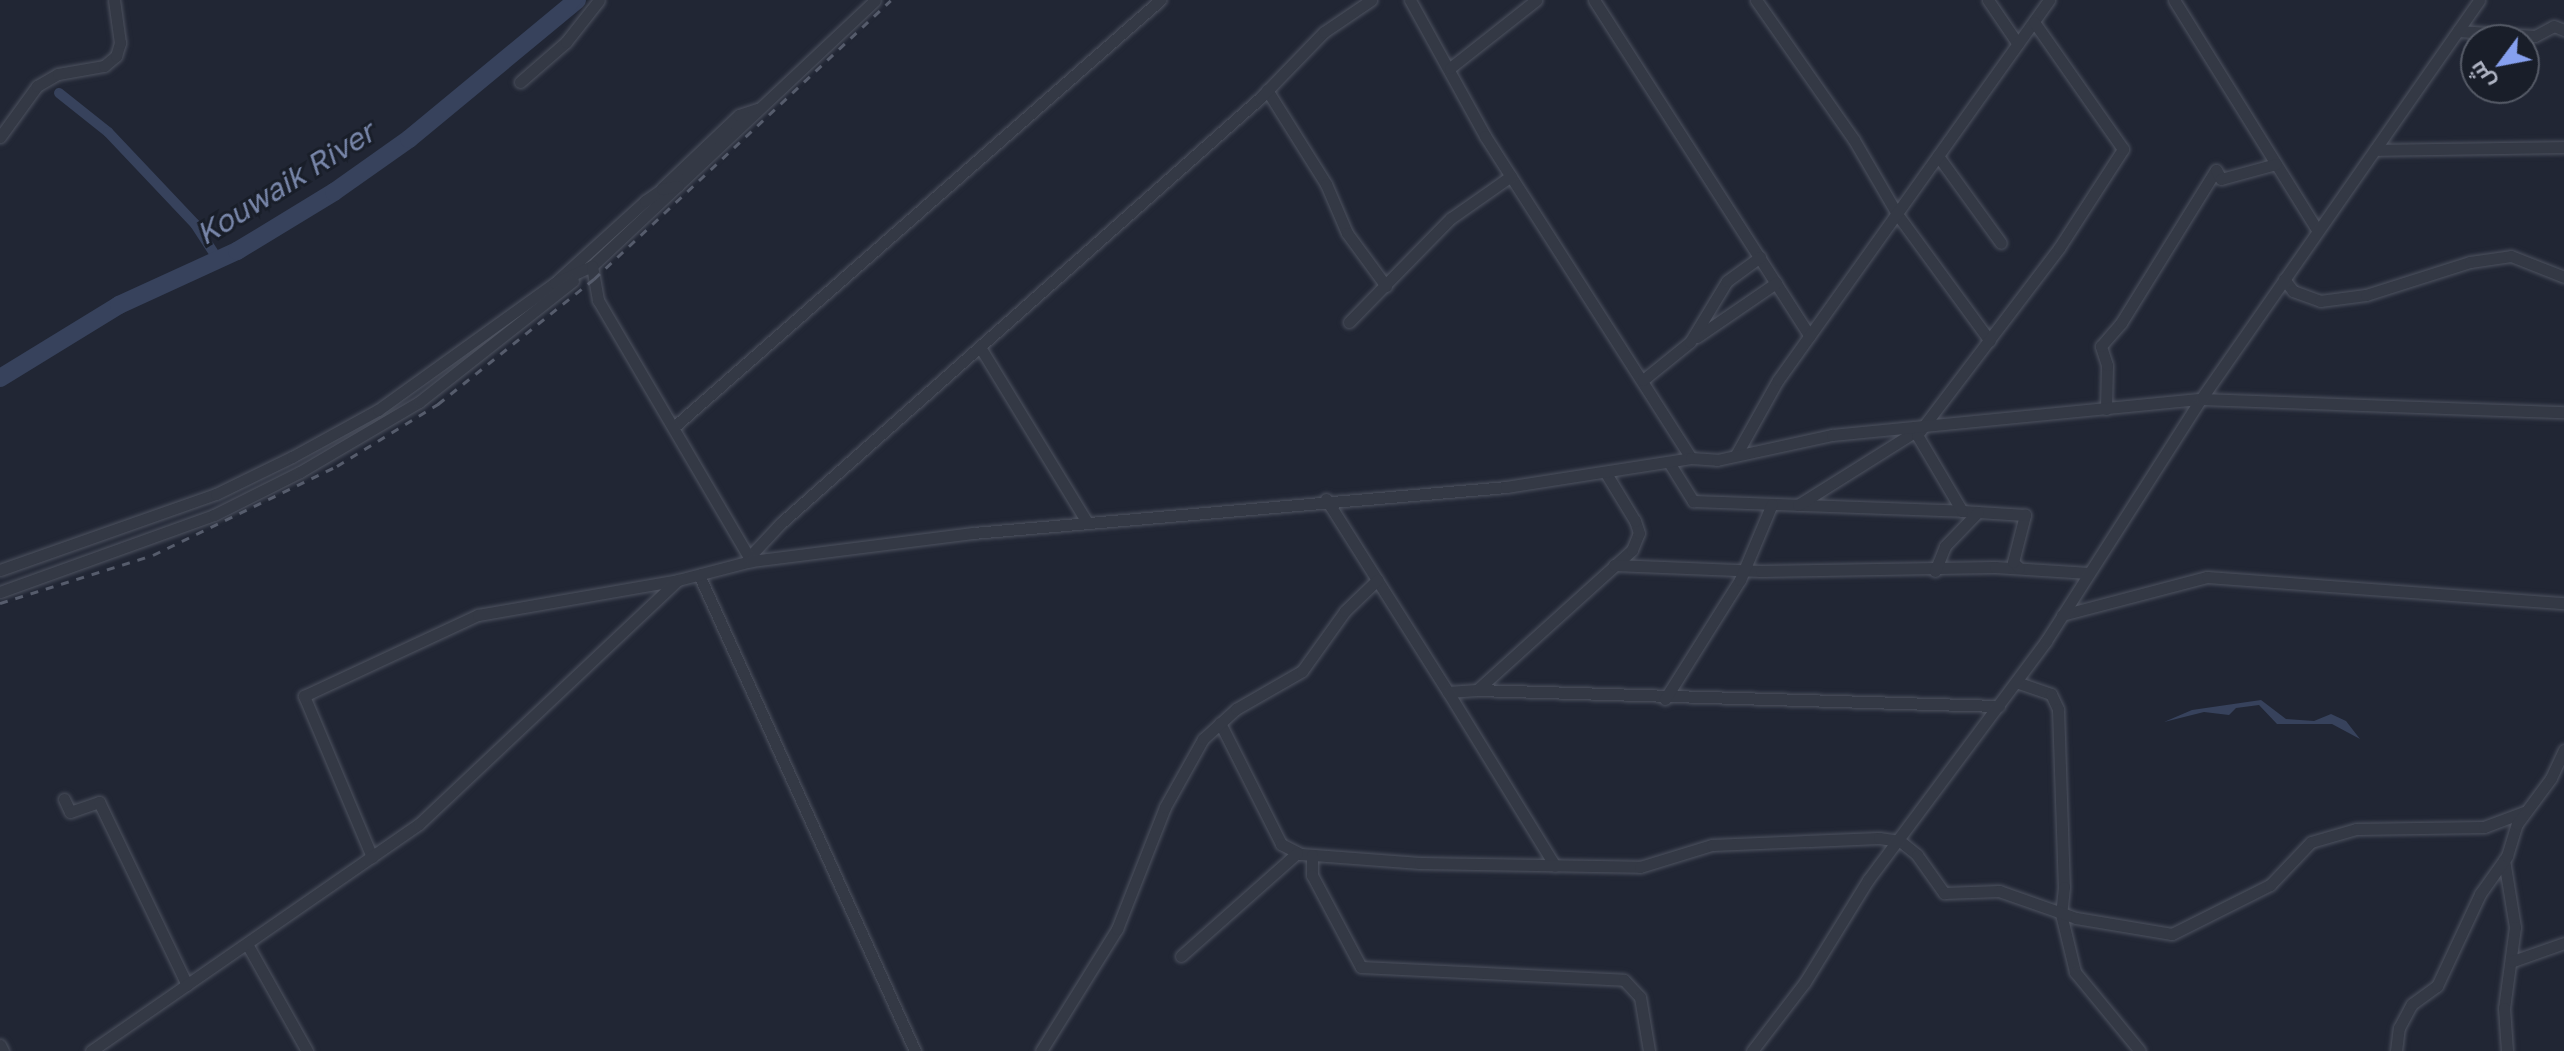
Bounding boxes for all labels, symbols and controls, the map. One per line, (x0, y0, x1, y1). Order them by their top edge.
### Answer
north arrow (2460, 24, 2540, 104)
text: ش (2462, 57, 2500, 95)
water label: Kouwaik River (189, 114, 381, 252)

